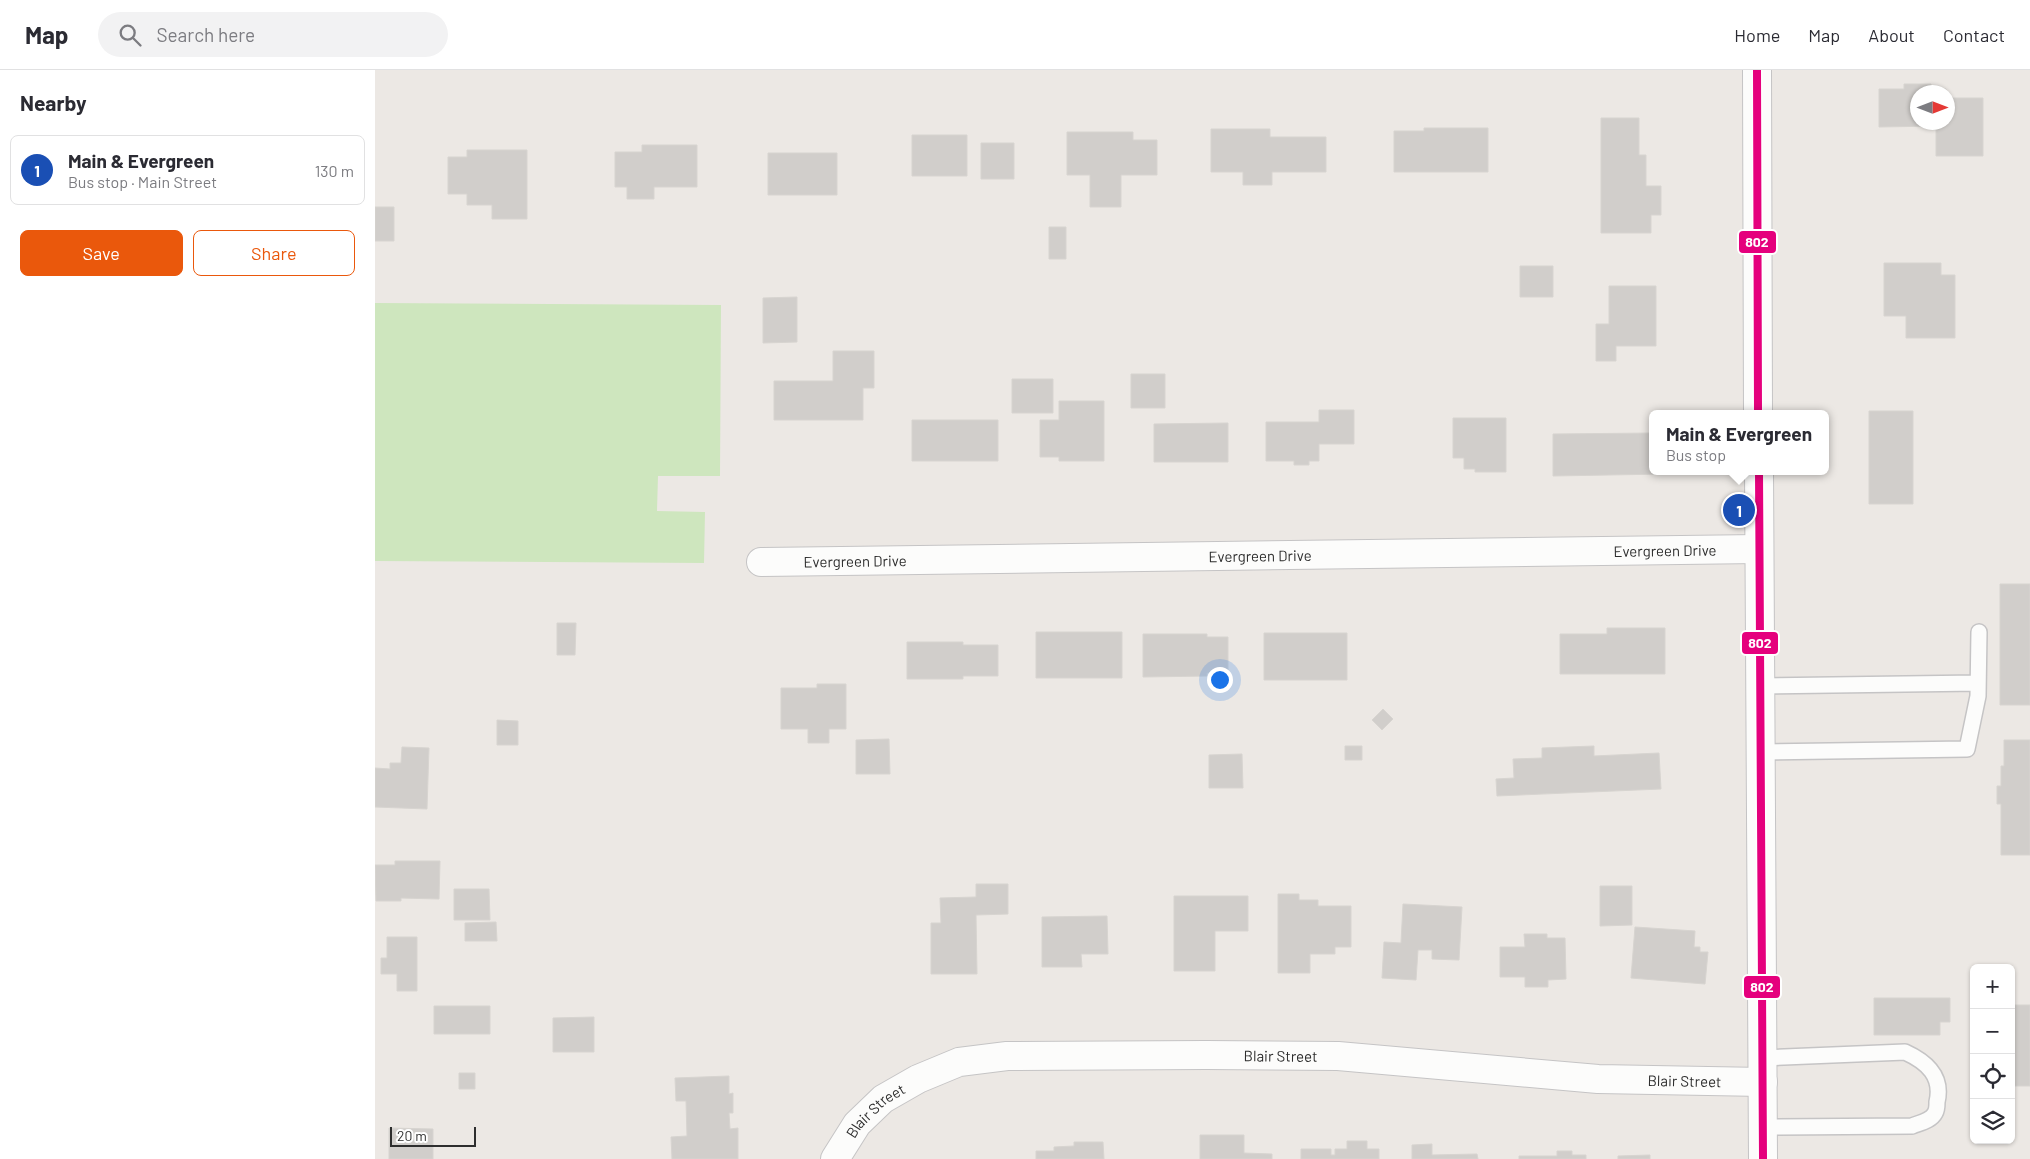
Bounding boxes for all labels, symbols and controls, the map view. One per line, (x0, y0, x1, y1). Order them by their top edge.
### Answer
search box (98, 12, 448, 57)
text: Map (25, 20, 68, 49)
icon: search (116, 21, 144, 49)
text: Search here (156, 23, 255, 46)
text: Home (1734, 24, 1780, 46)
text: Map (1808, 24, 1840, 46)
text: About (1868, 24, 1915, 46)
text: Contact (1943, 24, 2005, 46)
north arrow (1910, 85, 1955, 130)
text: Nearby (20, 90, 86, 115)
text: Main & Evergreen (68, 149, 214, 172)
text: 1 (34, 161, 40, 180)
text: 130 m (315, 161, 354, 180)
text: Bus stop · Main Street (68, 172, 217, 191)
button: Save (20, 230, 183, 276)
button: Share (193, 230, 355, 276)
line badge: 802 (1738, 230, 1777, 254)
text: 802 (1745, 233, 1769, 250)
popup (1649, 410, 1829, 475)
text: Main & Evergreen (1666, 422, 1812, 445)
text: Bus stop (1666, 445, 1726, 464)
pin: 1 (1723, 491, 1755, 529)
street label: Evergreen Drive (1613, 541, 1717, 560)
street label: Evergreen Drive (1208, 546, 1312, 565)
street label: Evergreen Drive (803, 551, 907, 570)
line badge: 802 (1741, 631, 1779, 655)
text: 802 (1748, 634, 1772, 651)
your location (1207, 667, 1233, 693)
map controls (1970, 964, 2015, 1144)
button: + (1970, 964, 2015, 1009)
line badge: 802 (1743, 975, 1781, 999)
text: 802 (1750, 978, 1774, 995)
button: − (1970, 1009, 2015, 1054)
street label: Blair Street (1244, 1046, 1317, 1065)
button: locate (1970, 1054, 2015, 1099)
street label: Blair Street (1647, 1071, 1722, 1090)
street label: Blair Street (842, 1080, 908, 1141)
button: layers (1970, 1099, 2015, 1144)
scale bar (390, 1124, 476, 1147)
text: 20 m (397, 1127, 427, 1144)

